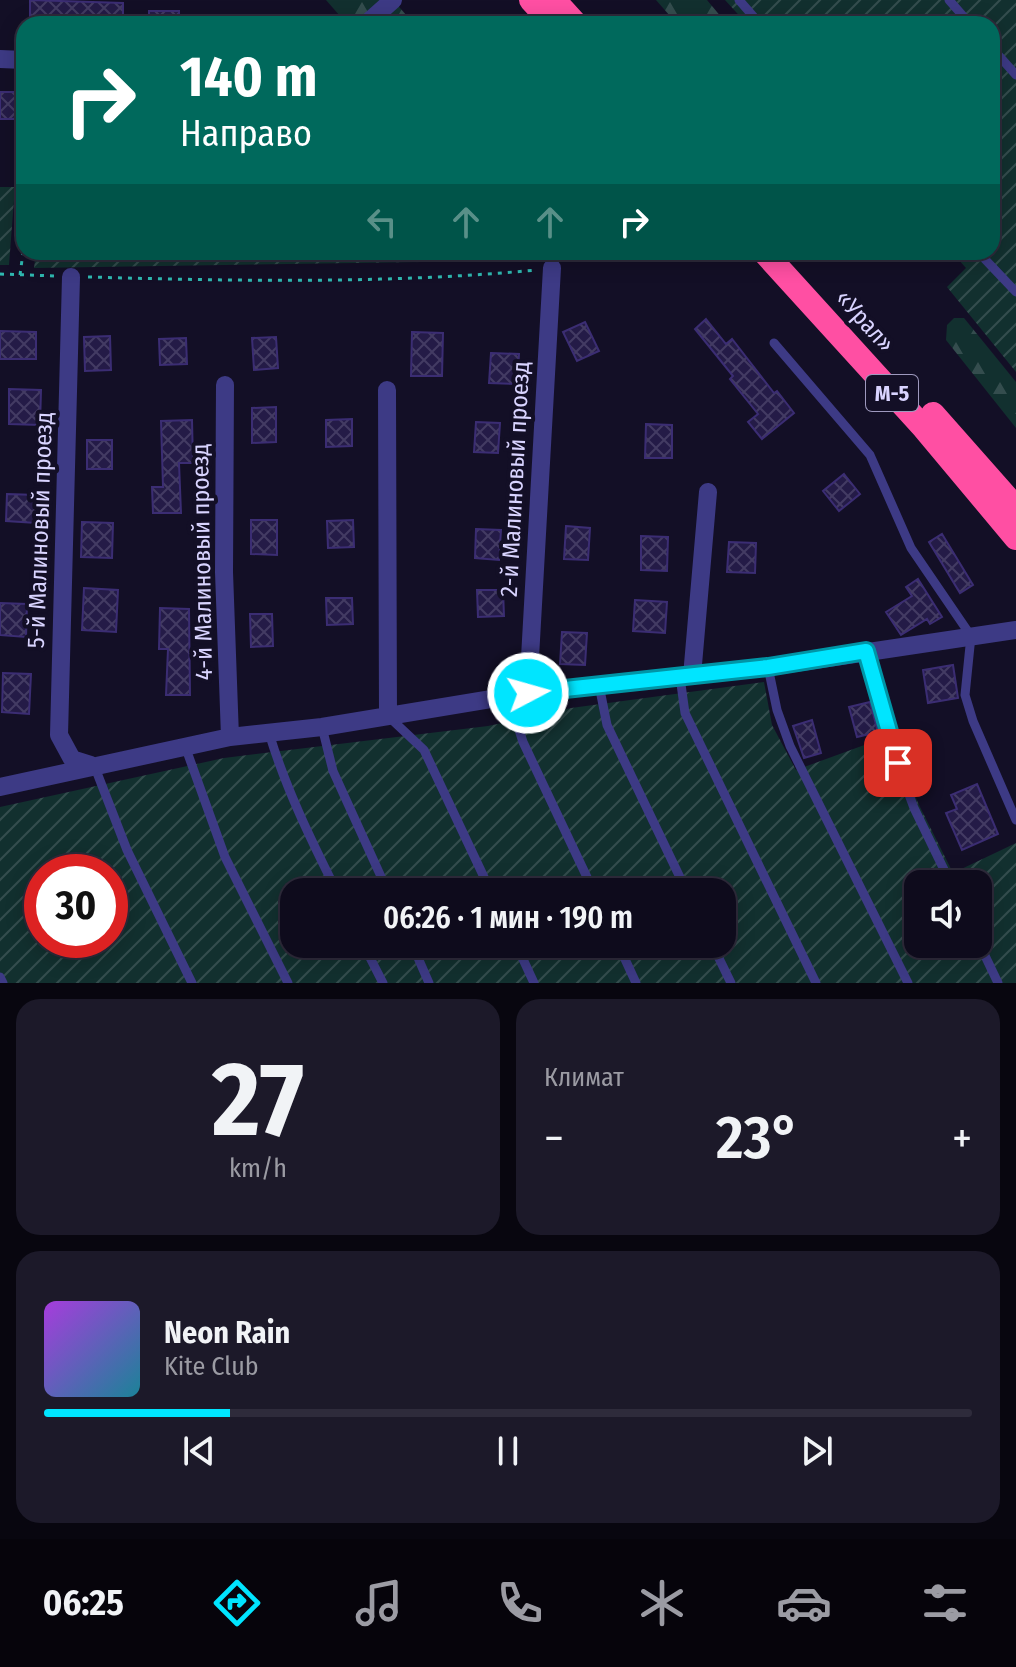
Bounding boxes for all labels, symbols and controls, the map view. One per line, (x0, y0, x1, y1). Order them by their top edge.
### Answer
text: 140 m (180, 44, 317, 111)
icon: right (48, 48, 152, 152)
text: Направо (180, 112, 312, 156)
icon: left (360, 200, 404, 244)
icon: ahead (444, 200, 488, 244)
icon: ahead (528, 200, 572, 244)
icon: right (612, 200, 656, 244)
street label: «Урал» (830, 284, 900, 358)
street label: 2-й Малиновый проезд (495, 360, 535, 598)
road number: М-5 (866, 375, 918, 411)
street label: 5-й Малиновый проезд (22, 411, 58, 649)
street label: 4-й Малиновый проезд (186, 443, 218, 681)
position arrow (486, 651, 570, 735)
pin (864, 729, 932, 797)
icon: arrive (876, 741, 920, 785)
speed limit sign: 30 (24, 854, 128, 958)
map controls (904, 870, 992, 958)
button: sound (904, 870, 992, 958)
text: 06:26 · 1 мин · 190 m (383, 900, 633, 936)
text: 27 (212, 1038, 304, 1163)
text: Климат (544, 1062, 624, 1093)
text: 23° (716, 1102, 800, 1174)
text: − (544, 1112, 564, 1165)
text: + (952, 1112, 972, 1165)
text: km/h (229, 1153, 287, 1184)
text: Neon Rain (164, 1315, 290, 1351)
text: Kite Club (164, 1351, 259, 1382)
icon: previous (177, 1429, 221, 1473)
icon: pause (486, 1429, 530, 1473)
icon: next (795, 1429, 839, 1473)
icon: directions (209, 1575, 265, 1631)
icon: music (351, 1575, 407, 1631)
icon: phone (492, 1575, 548, 1631)
icon: climate (634, 1575, 690, 1631)
icon: car (776, 1575, 832, 1631)
icon: filters (917, 1575, 973, 1631)
text: 06:25 (43, 1581, 124, 1625)

